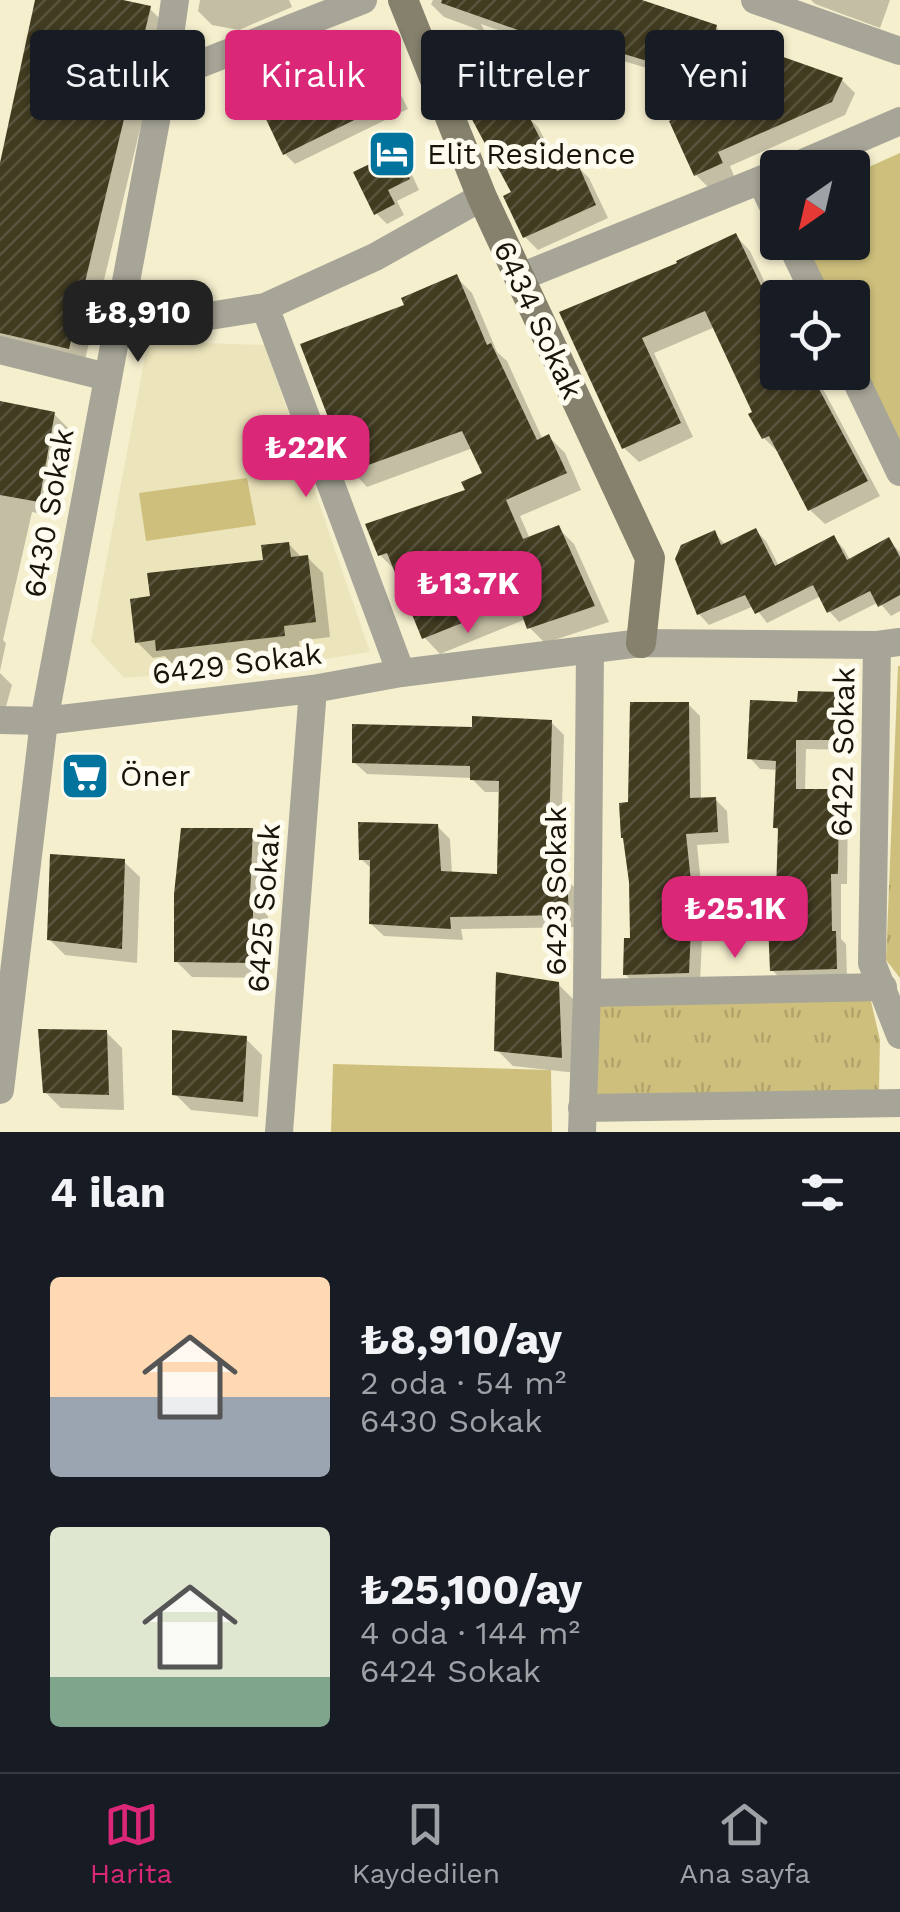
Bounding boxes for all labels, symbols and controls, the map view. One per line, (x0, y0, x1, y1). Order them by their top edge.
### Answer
chip: Satılık (30, 30, 205, 120)
chip: Kiralık (225, 30, 401, 120)
chip: Filtreler (421, 30, 625, 120)
chip: Yeni (645, 30, 784, 120)
hotel icon: Elit Residence (366, 128, 418, 180)
place label: Elit Residence (427, 136, 635, 171)
north arrow (760, 150, 870, 260)
map controls (760, 150, 870, 390)
street label: 6434 Sokak (487, 235, 590, 404)
pin: ₺8,910 (57, 280, 219, 365)
button: locate (760, 280, 870, 390)
text: ₺8,910 (85, 293, 191, 331)
pin: ₺22K (247, 415, 365, 500)
street label: 6430 Sokak (16, 426, 81, 600)
text: ₺22K (264, 428, 348, 466)
pin: ₺13.7K (387, 551, 549, 636)
text: ₺13.7K (417, 564, 519, 602)
street label: 6429 Sokak (150, 636, 324, 691)
street label: 6422 Sokak (824, 667, 861, 837)
supermarket icon: Öner (59, 750, 111, 802)
place label: Öner (120, 758, 190, 793)
street label: 6423 Sokak (538, 806, 573, 976)
street label: 6425 Sokak (240, 822, 287, 994)
pin: ₺25.1K (654, 876, 816, 961)
text: ₺25.1K (684, 889, 786, 927)
icon: filters (795, 1165, 850, 1220)
text: 4 ilan (50, 1168, 166, 1217)
text: ₺8,910/ay (360, 1315, 562, 1364)
icon: home (130, 1317, 250, 1437)
text: 2 oda · 54 m² (360, 1364, 567, 1402)
text: 6430 Sokak (360, 1402, 542, 1440)
text: ₺25,100/ay (360, 1565, 582, 1614)
icon: home (130, 1567, 250, 1687)
text: 4 oda · 144 m² (360, 1614, 580, 1652)
text: 6424 Sokak (360, 1652, 541, 1690)
tab: Harita (90, 1797, 172, 1890)
tab: Kaydedilen (352, 1797, 500, 1890)
tab: Ana sayfa (679, 1797, 810, 1890)

